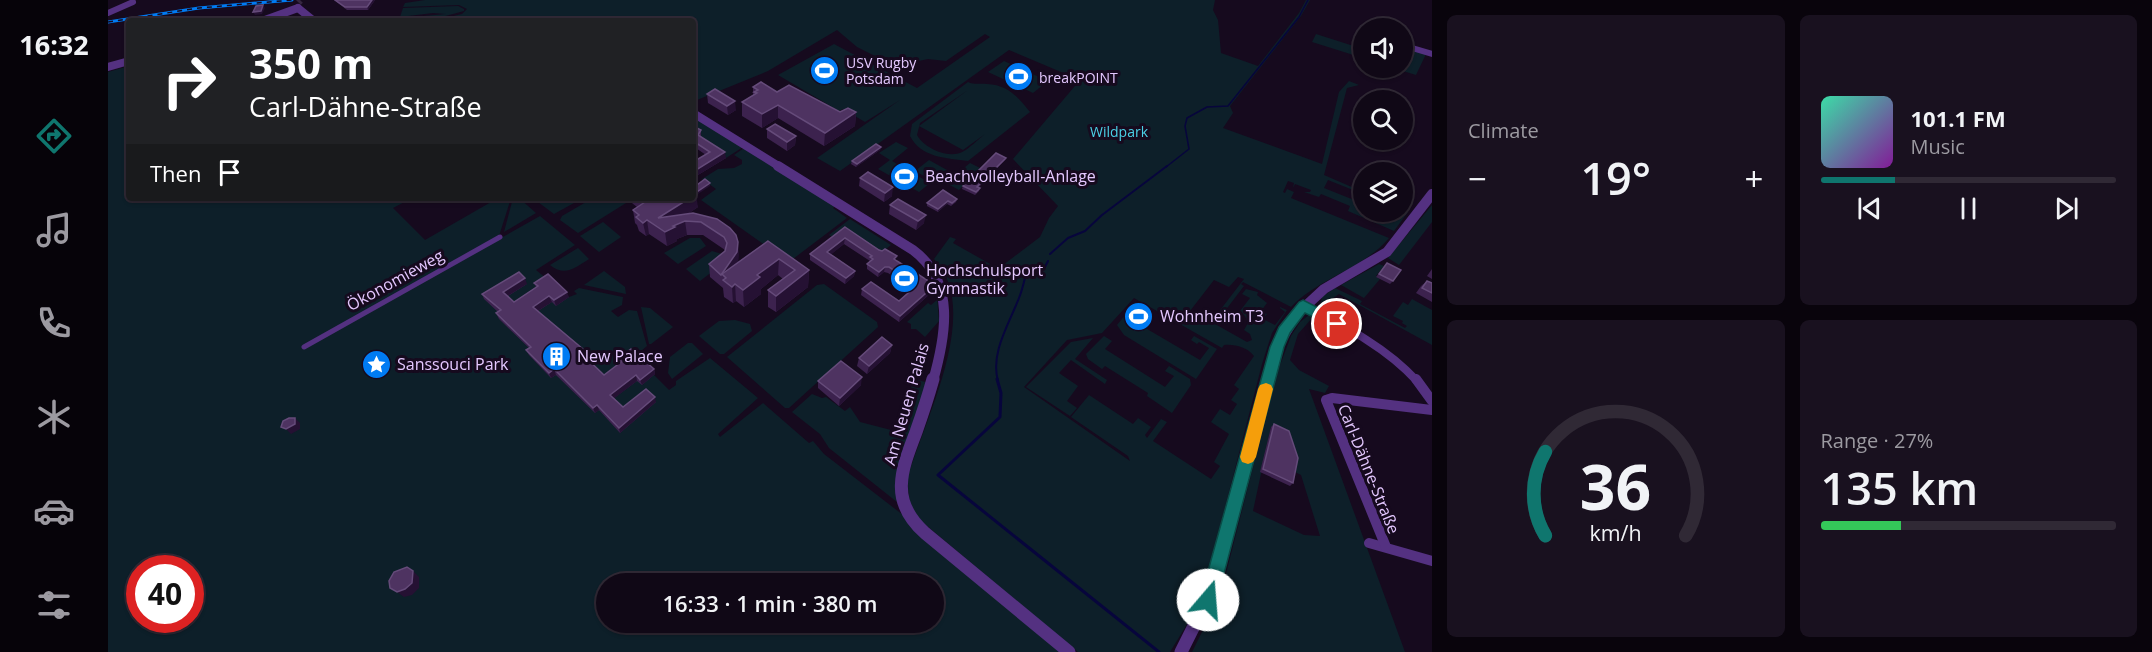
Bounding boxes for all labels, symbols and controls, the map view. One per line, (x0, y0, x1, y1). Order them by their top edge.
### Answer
map controls (1353, 18, 1413, 222)
button: sound (1353, 18, 1413, 78)
text: 16:32 (19, 26, 89, 63)
text: 350 m (249, 34, 373, 91)
icon: right (150, 42, 228, 120)
place label: USV Rugby Potsdam (846, 53, 917, 88)
sports icon: USV Rugby Potsdam (809, 54, 841, 86)
sports icon: breakPOINT (1002, 61, 1034, 93)
place label: breakPOINT (1039, 68, 1118, 87)
text: Carl-Dähne-Straße (249, 88, 482, 125)
button: search (1353, 90, 1413, 150)
text: 101.1 FM (1911, 103, 2006, 133)
icon: directions (33, 115, 75, 157)
text: Climate (1468, 117, 1539, 144)
park label: Wildpark (1090, 122, 1149, 141)
text: Music (1911, 133, 1965, 160)
text: 19° (1580, 147, 1651, 208)
icon: arrive (213, 156, 246, 189)
text: − (1468, 156, 1487, 201)
text: + (1745, 156, 1763, 201)
text: Then (150, 158, 201, 188)
sports icon: Beachvolleyball-Anlage (888, 160, 920, 192)
button: layers (1353, 162, 1413, 222)
place label: Beachvolleyball-Anlage (925, 165, 1096, 187)
icon: previous (1853, 192, 1886, 225)
icon: pause (1952, 192, 1985, 225)
icon: next (2050, 192, 2083, 225)
icon: music (33, 209, 75, 251)
street label: Ökonomieweg (343, 244, 448, 316)
place label: Hochschulsport Gymnastik (926, 259, 1043, 299)
sports icon: Hochschulsport Gymnastik (889, 263, 921, 295)
pin (1311, 298, 1362, 349)
sports icon: Wohnheim T3 (1123, 300, 1155, 332)
icon: phone (33, 302, 75, 344)
place label: Wohnheim T3 (1160, 305, 1264, 327)
icon: arrive (1320, 307, 1353, 340)
building icon: New Palace (540, 340, 572, 372)
street label: Am Neuen Palais (878, 340, 934, 468)
place label: New Palace (577, 345, 663, 367)
place icon: Sanssouci Park (360, 348, 392, 380)
place label: Sanssouci Park (397, 353, 509, 375)
icon: climate (33, 396, 75, 438)
street label: Carl-Dähne-Straße (1333, 401, 1405, 537)
text: Range · 27% (1821, 427, 1933, 454)
text: 36 (1580, 443, 1651, 528)
text: 135 km (1821, 457, 1978, 518)
icon: car (33, 490, 75, 532)
text: km/h (1590, 518, 1642, 547)
speed limit sign: 40 (126, 555, 204, 633)
position arrow (1176, 568, 1240, 632)
icon: filters (33, 584, 75, 626)
text: 16:33 · 1 min · 380 m (662, 588, 878, 618)

